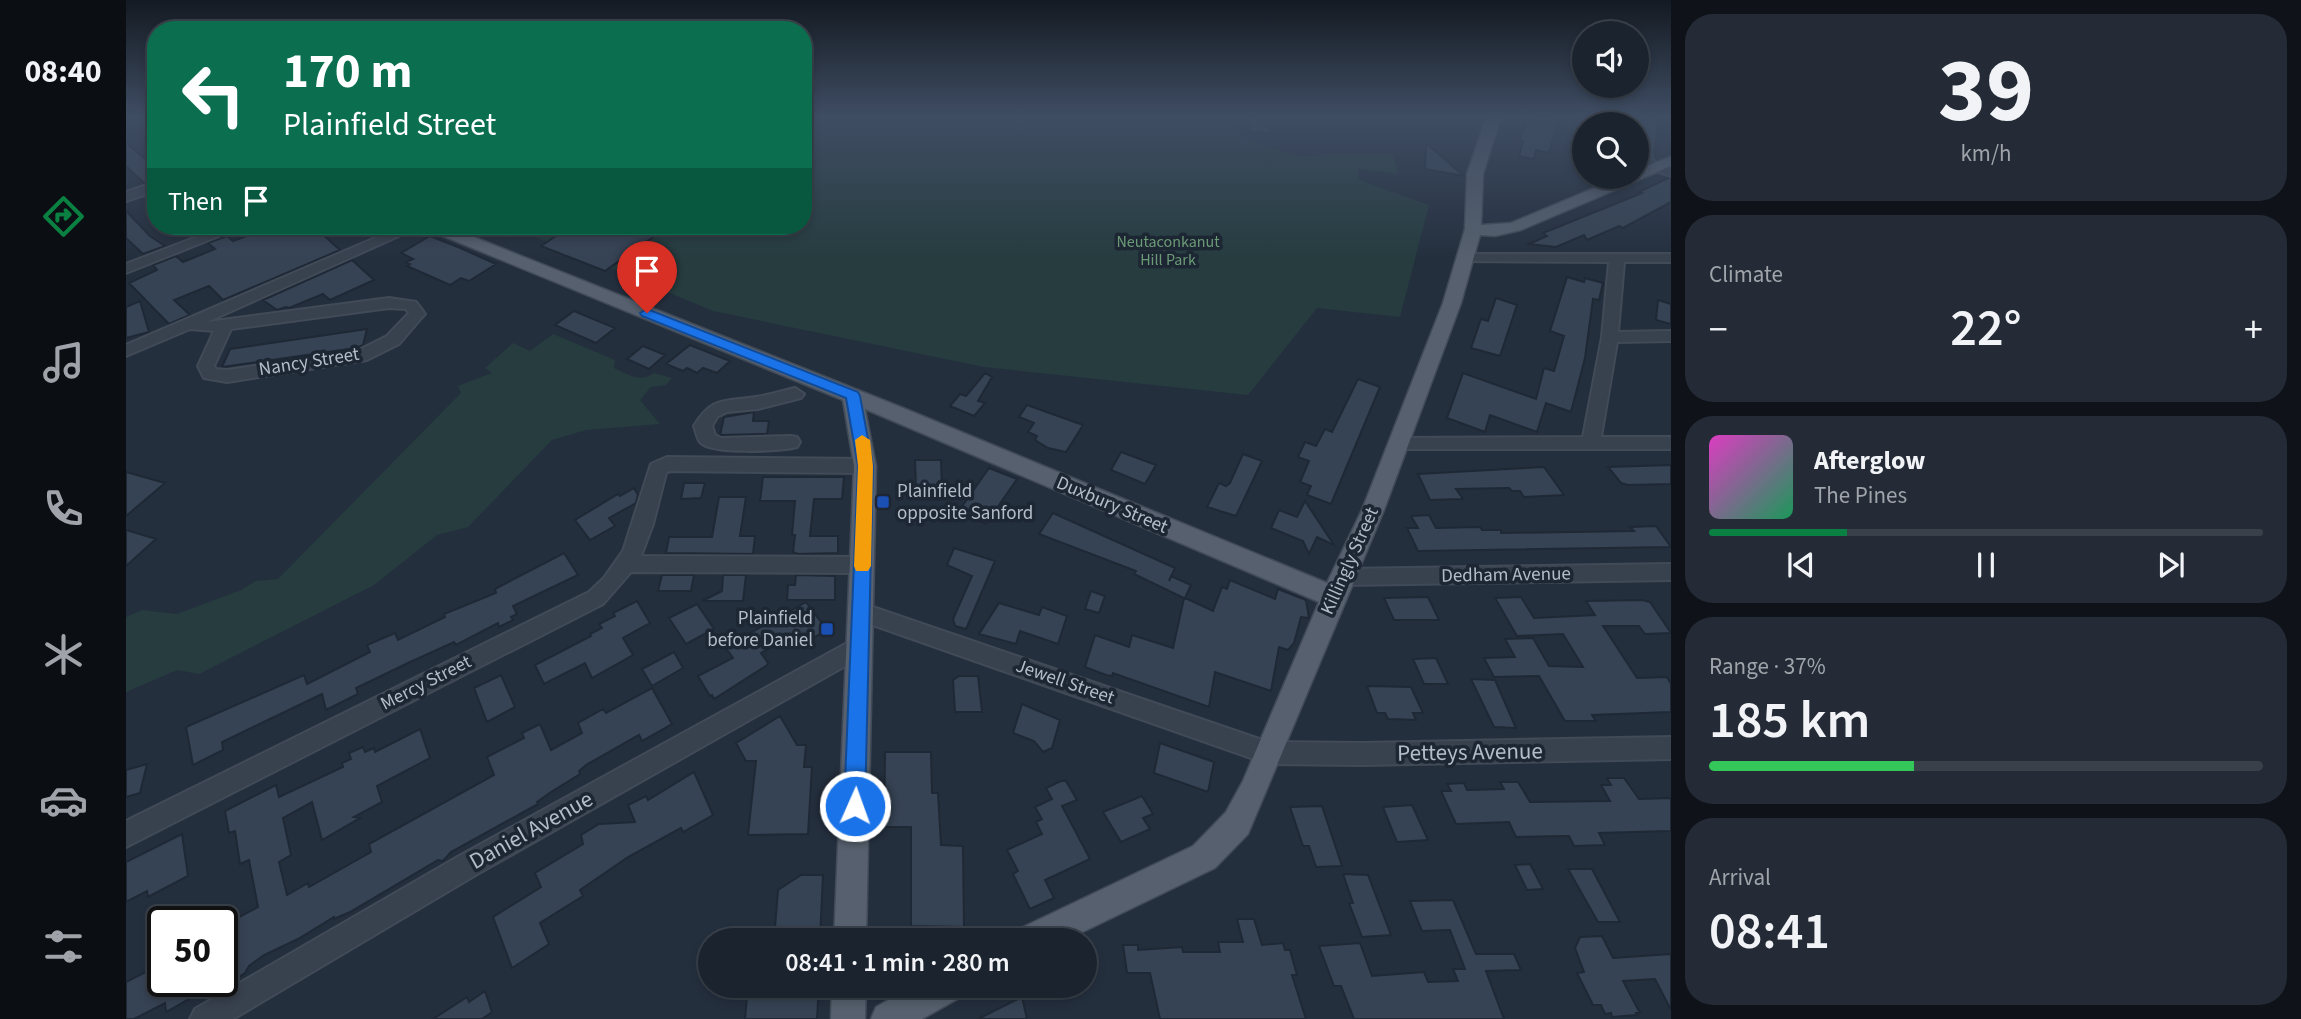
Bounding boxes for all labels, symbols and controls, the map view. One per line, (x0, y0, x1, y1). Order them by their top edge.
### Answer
map controls (1572, 21, 1649, 189)
button: sound (1572, 21, 1649, 98)
text: 39 (1938, 27, 2034, 156)
text: 170 m (283, 37, 412, 107)
text: 08:40 (24, 49, 102, 95)
icon: left (168, 49, 259, 140)
text: Plainfield Street (283, 102, 496, 148)
button: search (1572, 112, 1649, 189)
text: km/h (1960, 137, 2012, 170)
icon: arrive (237, 182, 275, 220)
text: Then (168, 183, 223, 220)
icon: directions (39, 192, 88, 241)
park label: Neutaconkanut Hill Park (1116, 231, 1220, 271)
pin (617, 241, 677, 313)
icon: arrive (628, 252, 666, 290)
text: Climate (1709, 258, 1783, 291)
text: 22° (1950, 292, 2022, 366)
text: − (1709, 303, 1728, 357)
text: + (2244, 303, 2263, 357)
icon: music (39, 338, 88, 387)
street label: Nancy Street (257, 341, 362, 383)
text: Afterglow (1814, 442, 1925, 479)
street label: Duxbury Street (1052, 469, 1172, 541)
place label: Plainfield opposite Sanford (897, 478, 1033, 527)
text: The Pines (1814, 479, 1907, 512)
icon: phone (39, 484, 88, 533)
marker: Plainfield opposite Sanford (875, 494, 891, 510)
street label: Killingly Street (1314, 502, 1386, 619)
icon: previous (1782, 546, 1820, 584)
icon: pause (1967, 546, 2005, 584)
icon: next (2152, 546, 2190, 584)
street label: Dedham Avenue (1441, 560, 1571, 590)
place label: Plainfield before Daniel (707, 605, 813, 654)
marker: Plainfield before Daniel (819, 621, 835, 637)
icon: climate (39, 630, 88, 679)
street label: Mercy Street (376, 648, 477, 717)
text: Range · 37% (1709, 650, 1826, 683)
street label: Jewell Street (1012, 653, 1119, 712)
text: 185 km (1709, 684, 1870, 758)
street label: Petteys Avenue (1397, 734, 1543, 770)
position arrow (818, 769, 892, 843)
icon: car (39, 776, 88, 825)
street label: Daniel Avenue (463, 782, 599, 878)
text: Arrival (1709, 861, 1771, 894)
text: 08:41 (1709, 895, 1830, 969)
speed limit sign: 50 (147, 906, 238, 997)
icon: filters (39, 922, 88, 971)
text: 08:41 · 1 min · 280 m (785, 944, 1010, 981)

